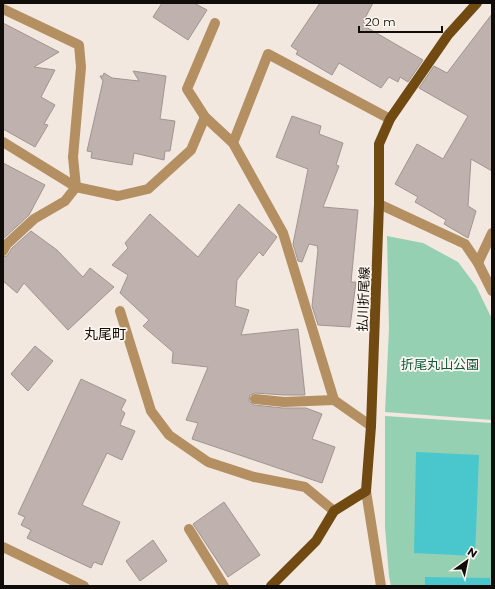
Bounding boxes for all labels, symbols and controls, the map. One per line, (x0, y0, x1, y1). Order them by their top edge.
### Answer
scale bar (359, 8, 442, 34)
text: 20 m (365, 14, 396, 29)
street label: 払川折尾線 (354, 266, 372, 332)
district label: 丸尾町 (84, 325, 126, 343)
park label: 折尾丸山公園 (401, 356, 479, 372)
north arrow (447, 541, 487, 581)
text: N (465, 544, 480, 561)

